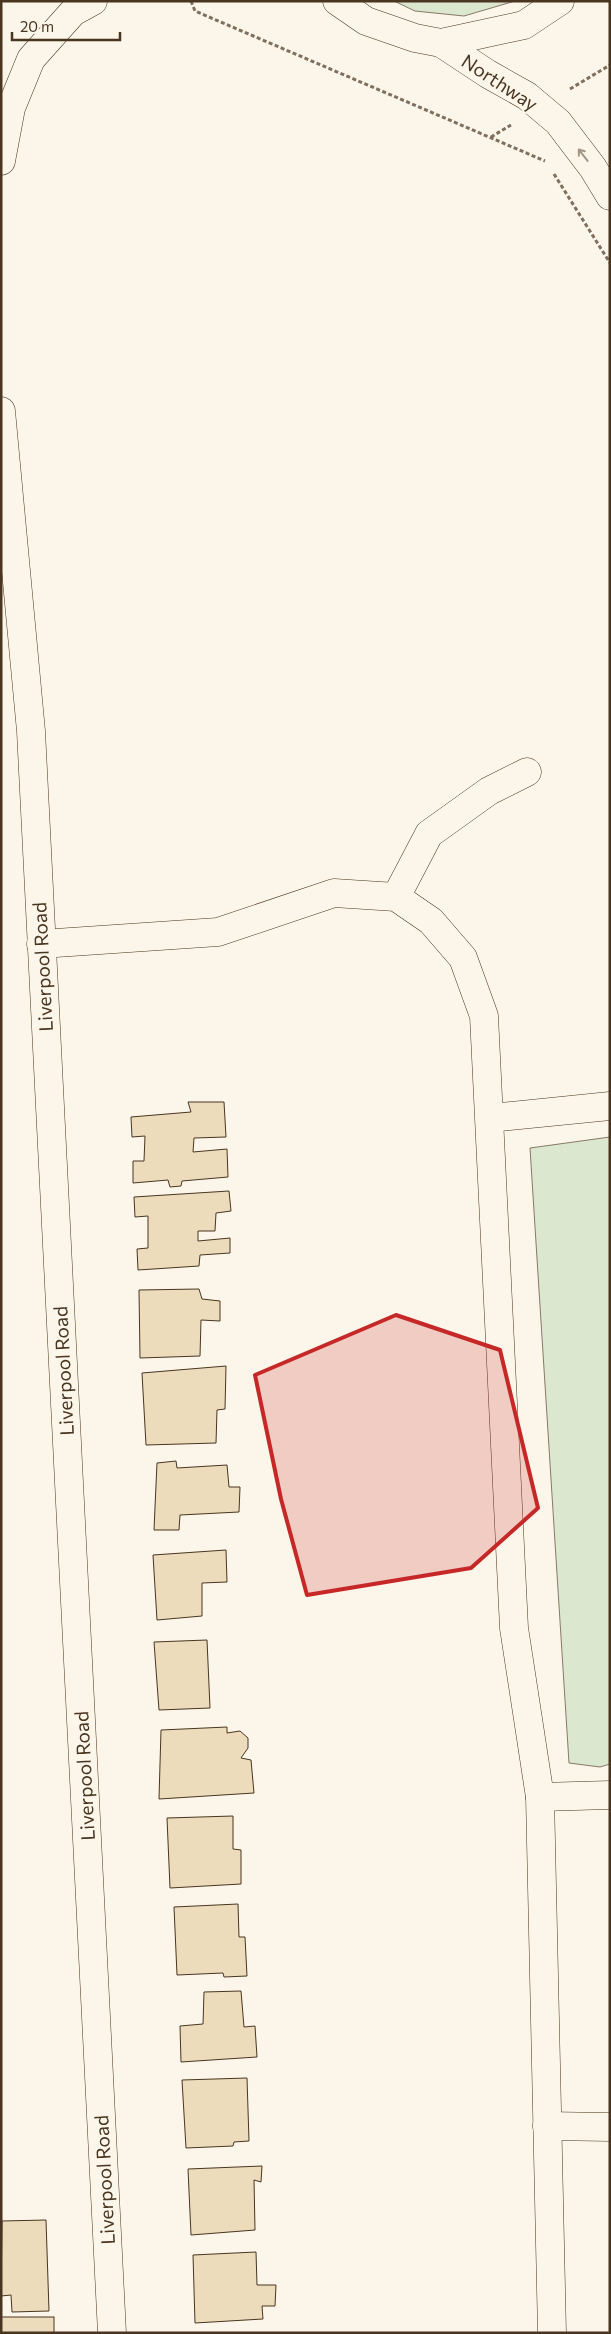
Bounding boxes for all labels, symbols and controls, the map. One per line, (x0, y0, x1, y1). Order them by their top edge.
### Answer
scale bar (12, 10, 120, 42)
text: 20 m (20, 17, 54, 35)
street label: Northway (458, 49, 543, 115)
one-way arrow (578, 149, 589, 162)
street label: Liverpool Road (27, 902, 57, 1032)
street label: Liverpool Road (48, 1306, 78, 1436)
street label: Liverpool Road (69, 1711, 99, 1841)
street label: Liverpool Road (89, 2115, 119, 2245)

